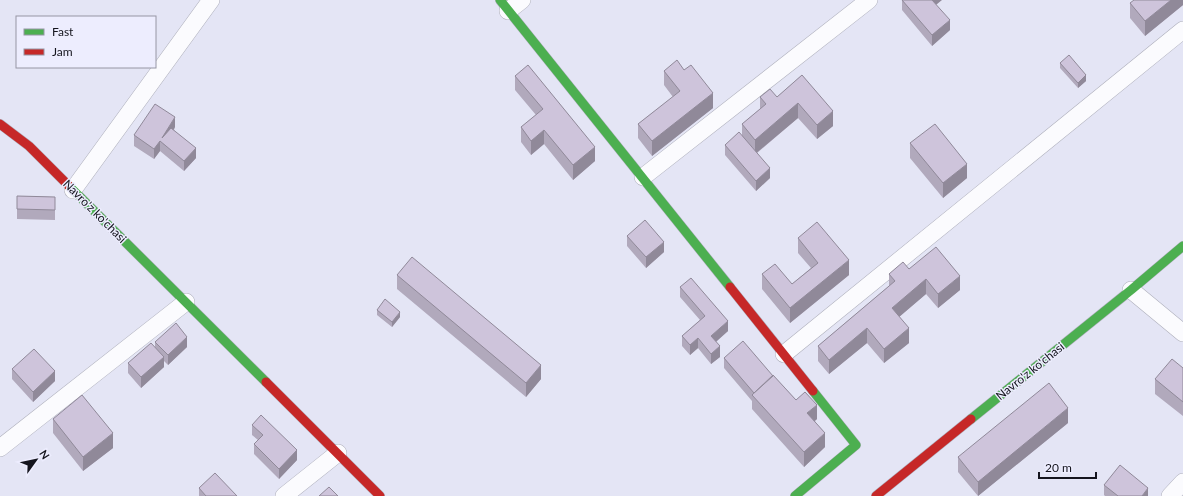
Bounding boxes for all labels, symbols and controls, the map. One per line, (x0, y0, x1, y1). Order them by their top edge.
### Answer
legend (16, 16, 156, 68)
text: Fast (52, 24, 74, 39)
text: Jam (52, 44, 73, 59)
street label: Navro'z ko'chasi (60, 176, 130, 246)
street label: Navro'z ko'chasi (993, 339, 1067, 403)
north arrow (16, 440, 56, 480)
text: N (37, 447, 53, 461)
scale bar (1039, 454, 1096, 480)
text: 20 m (1045, 460, 1072, 475)

